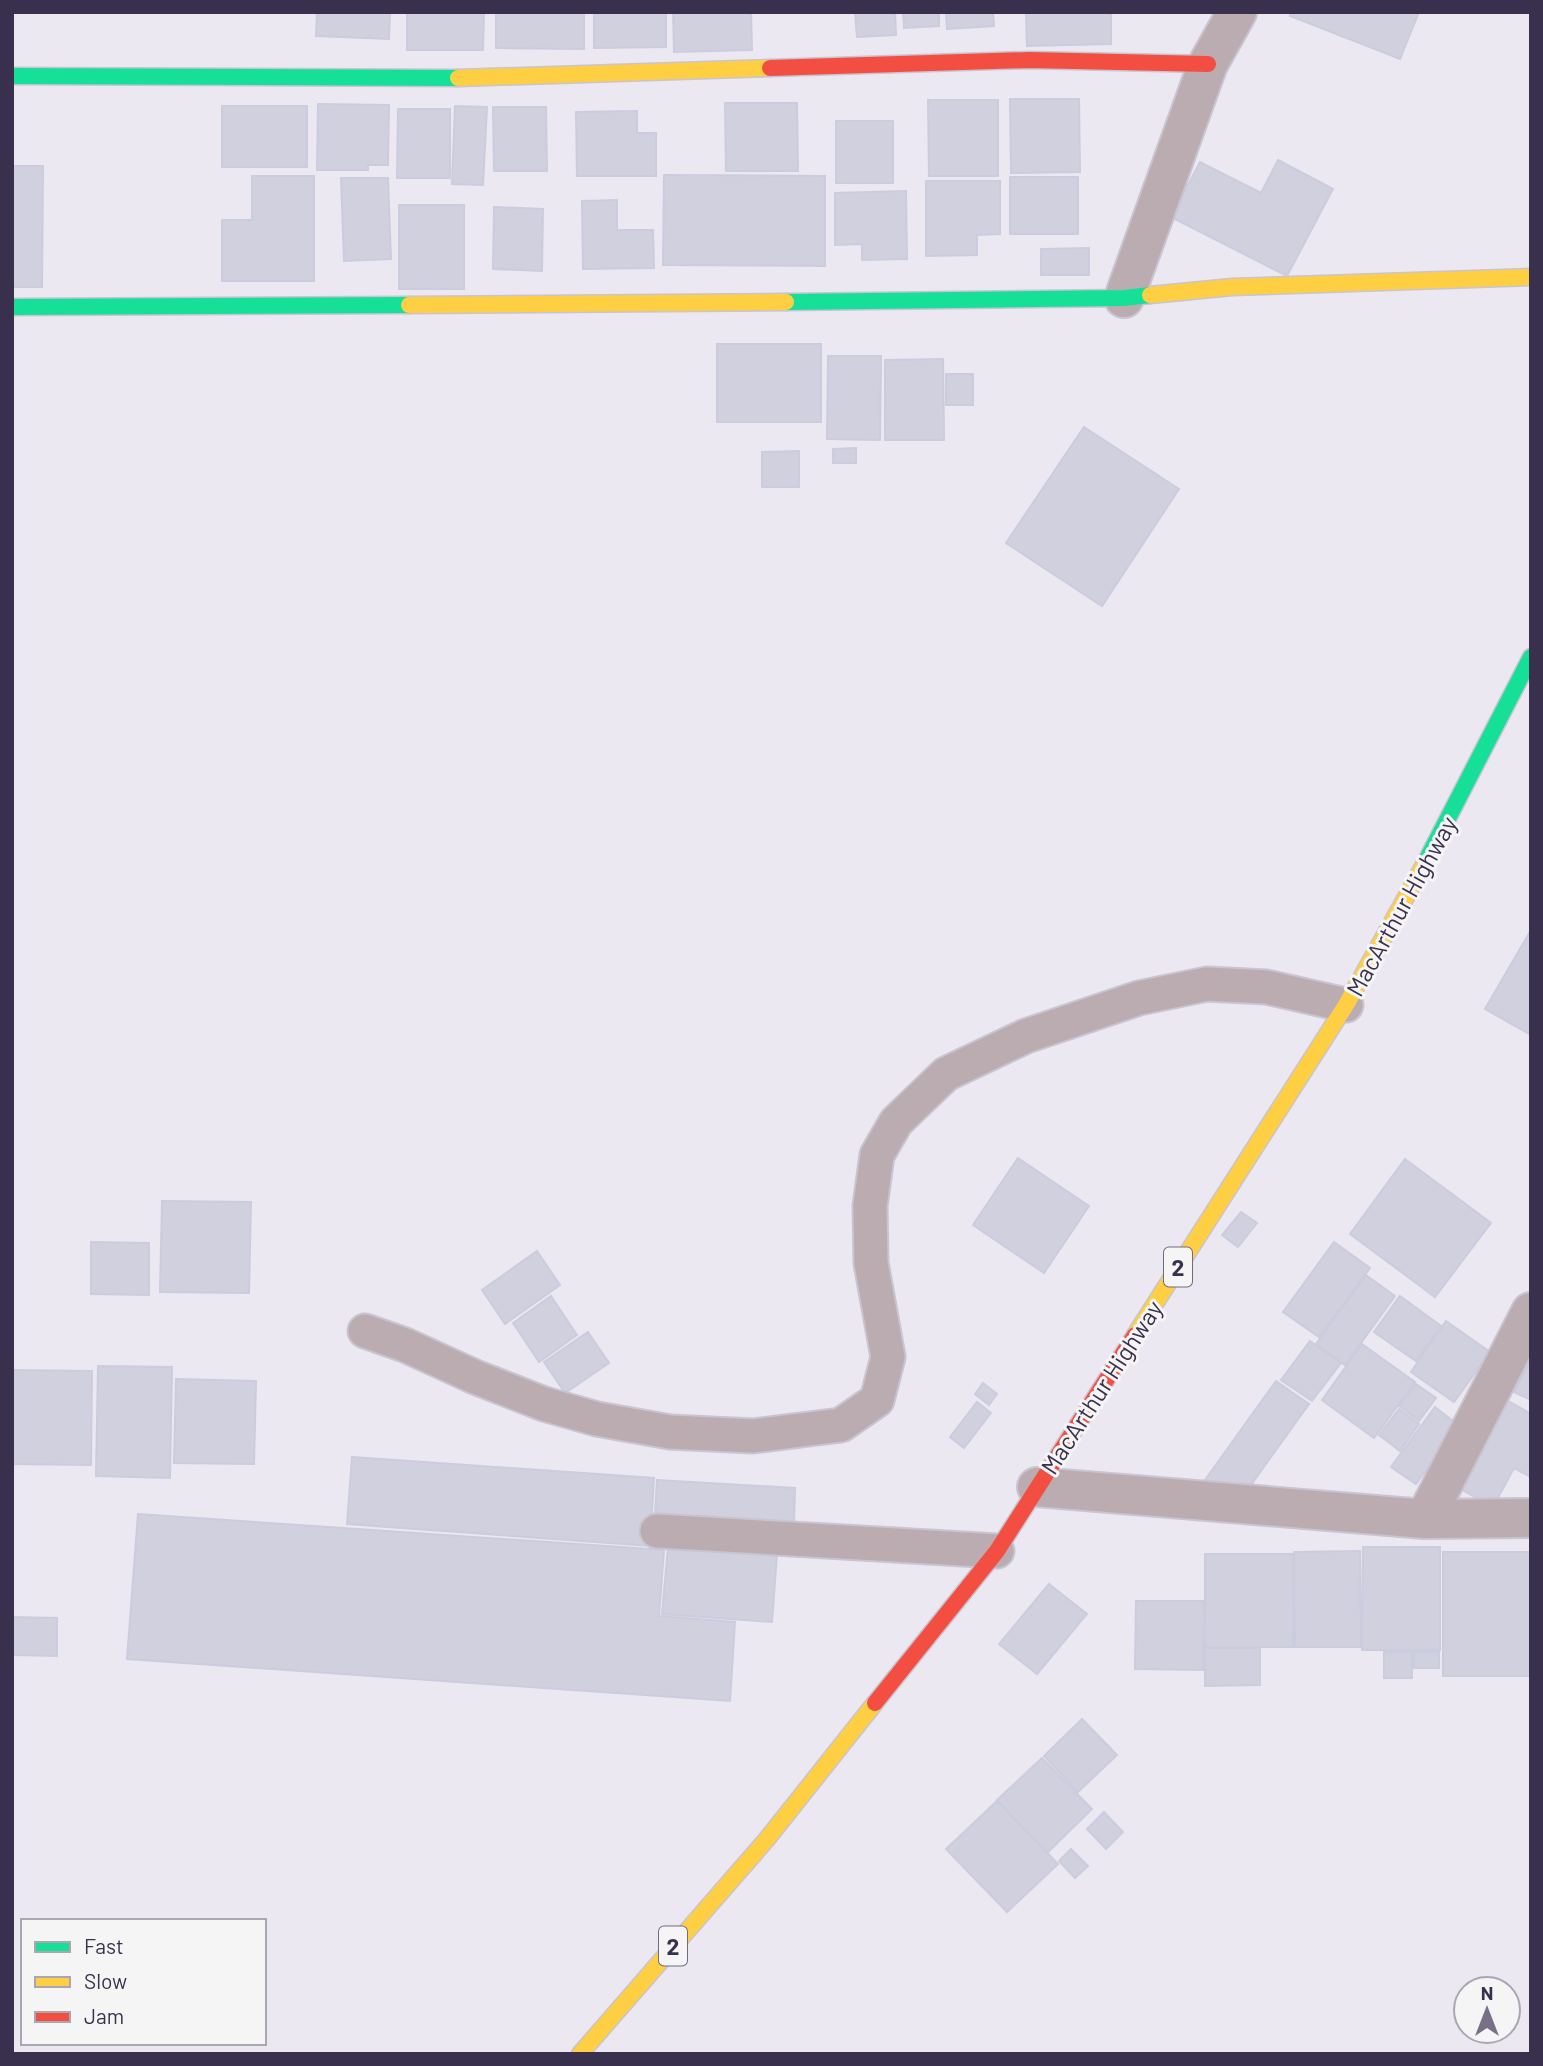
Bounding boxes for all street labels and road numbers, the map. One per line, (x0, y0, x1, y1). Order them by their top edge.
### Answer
street label: MacArthur Highway (1340, 811, 1462, 1001)
road number: 2 (1164, 1248, 1192, 1286)
street label: MacArthur Highway (1034, 1295, 1168, 1479)
road number: 2 (659, 1926, 687, 1966)

